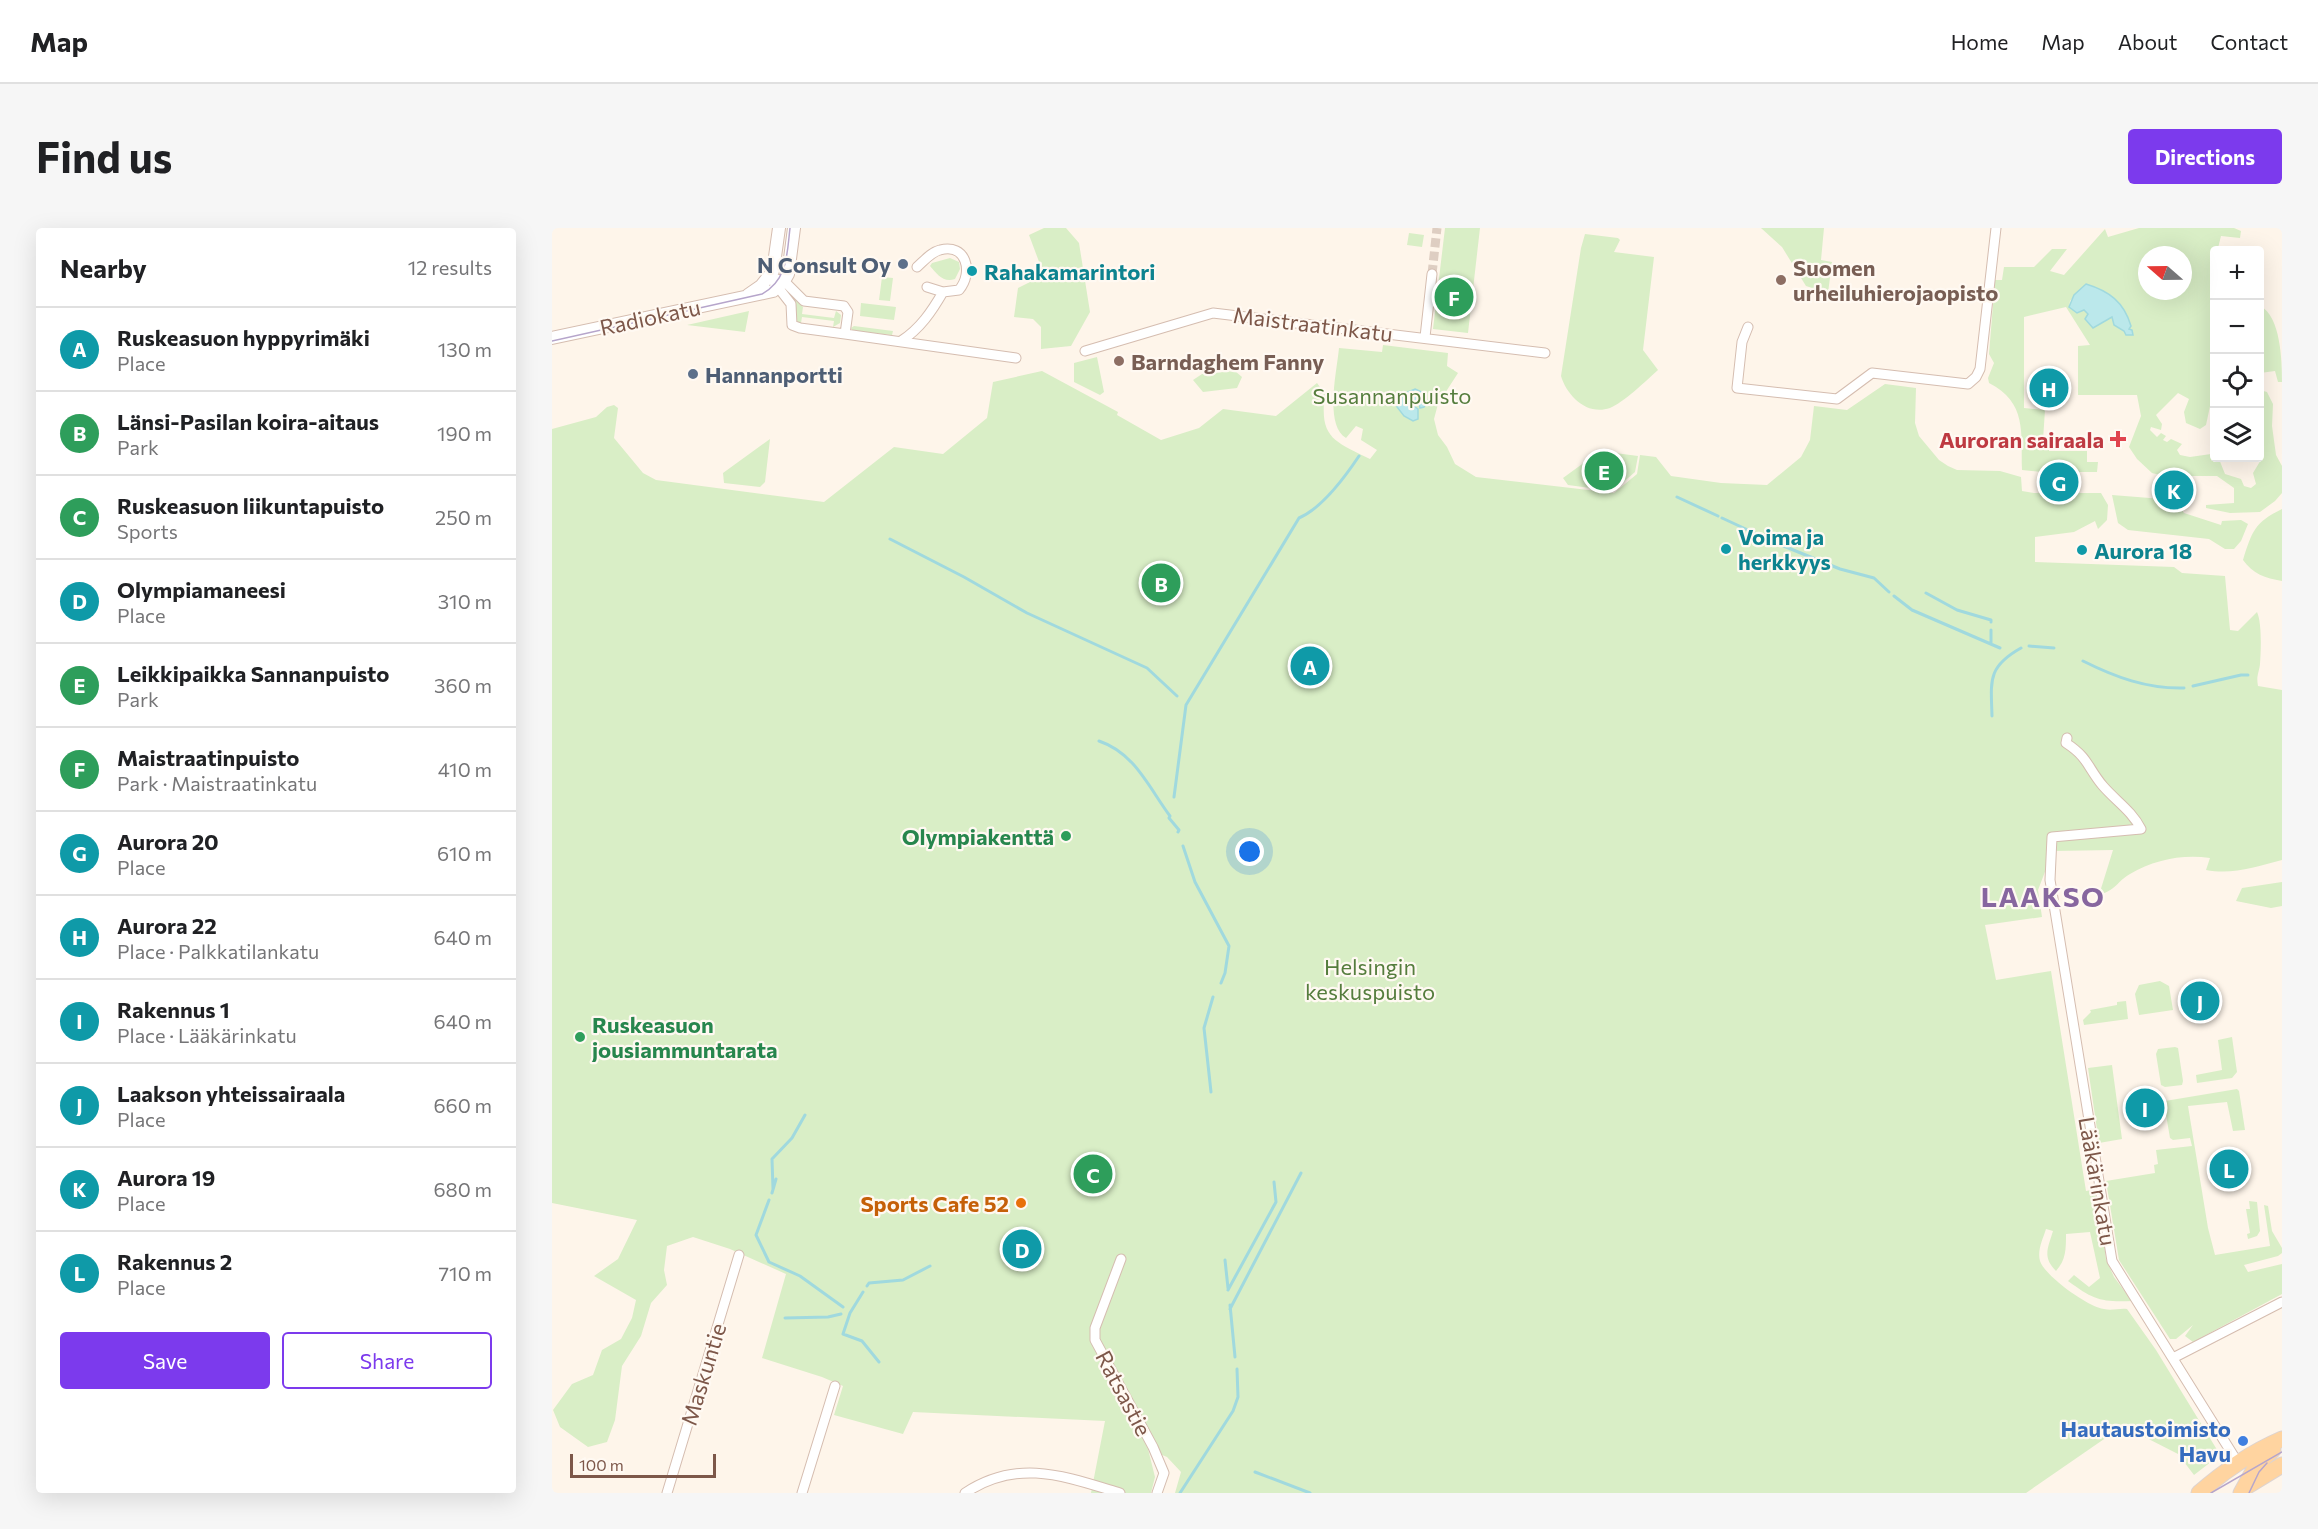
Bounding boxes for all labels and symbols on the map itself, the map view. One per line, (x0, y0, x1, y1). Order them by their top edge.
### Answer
north arrow (2138, 246, 2192, 300)
place label: N Consult Oy (757, 251, 891, 278)
place label: Suomen urheiluhierojaopisto (1793, 254, 1998, 306)
marker: N Consult Oy (896, 257, 910, 271)
place label: Rahakamarintori (984, 258, 1156, 285)
marker: Rahakamarintori (965, 264, 979, 278)
marker: Suomen urheiluhierojaopisto (1774, 273, 1788, 287)
pin: F (1434, 274, 1474, 320)
street label: Radiokatu (597, 293, 703, 341)
street label: Maistraatinkatu (1232, 301, 1394, 347)
place label: Barndaghem Fanny (1131, 348, 1324, 375)
marker: Barndaghem Fanny (1112, 354, 1126, 368)
place label: Hannanportti (705, 361, 843, 388)
pin: H (2030, 366, 2068, 410)
marker: Hannanportti (686, 367, 700, 381)
park label: Susannanpuisto (1313, 382, 1471, 409)
place label: Auroran sairaala (1939, 426, 2104, 453)
marker: Auroran sairaala (2109, 430, 2127, 448)
pin: E (1584, 448, 1624, 494)
pin: G (2040, 460, 2078, 504)
pin: K (2154, 468, 2194, 512)
place label: Voima ja herkkyys (1738, 523, 1831, 575)
place label: Aurora 18 (2094, 537, 2192, 564)
marker: Voima ja herkkyys (1719, 542, 1733, 556)
marker: Aurora 18 (2075, 543, 2089, 557)
pin: B (1142, 560, 1180, 606)
pin: A (1290, 644, 1329, 688)
place label: Olympiakenttä (902, 823, 1054, 850)
marker: Olympiakenttä (1059, 829, 1073, 843)
your location (1235, 837, 1264, 866)
district label: LAAKSO (1981, 879, 2105, 913)
park label: Helsingin keskuspuisto (1305, 953, 1435, 1005)
pin: J (2180, 978, 2220, 1024)
place label: Ruskeasuon jousiammuntarata (591, 1011, 778, 1063)
marker: Ruskeasuon jousiammuntarata (573, 1030, 587, 1044)
pin: I (2126, 1086, 2164, 1130)
street label: Lääkärinkatu (2073, 1114, 2123, 1248)
pin: L (2210, 1146, 2248, 1192)
pin: C (1074, 1152, 1112, 1196)
place label: Sports Cafe 52 (860, 1190, 1009, 1217)
marker: Sports Cafe 52 (1014, 1196, 1028, 1210)
pin: D (1002, 1226, 1042, 1272)
street label: Maskuntie (675, 1320, 731, 1428)
street label: Ratsastie (1090, 1346, 1158, 1440)
place label: Hautaustoimisto Havu (2061, 1415, 2231, 1467)
marker: Hautaustoimisto Havu (2236, 1434, 2250, 1448)
scale bar (570, 1451, 716, 1478)

